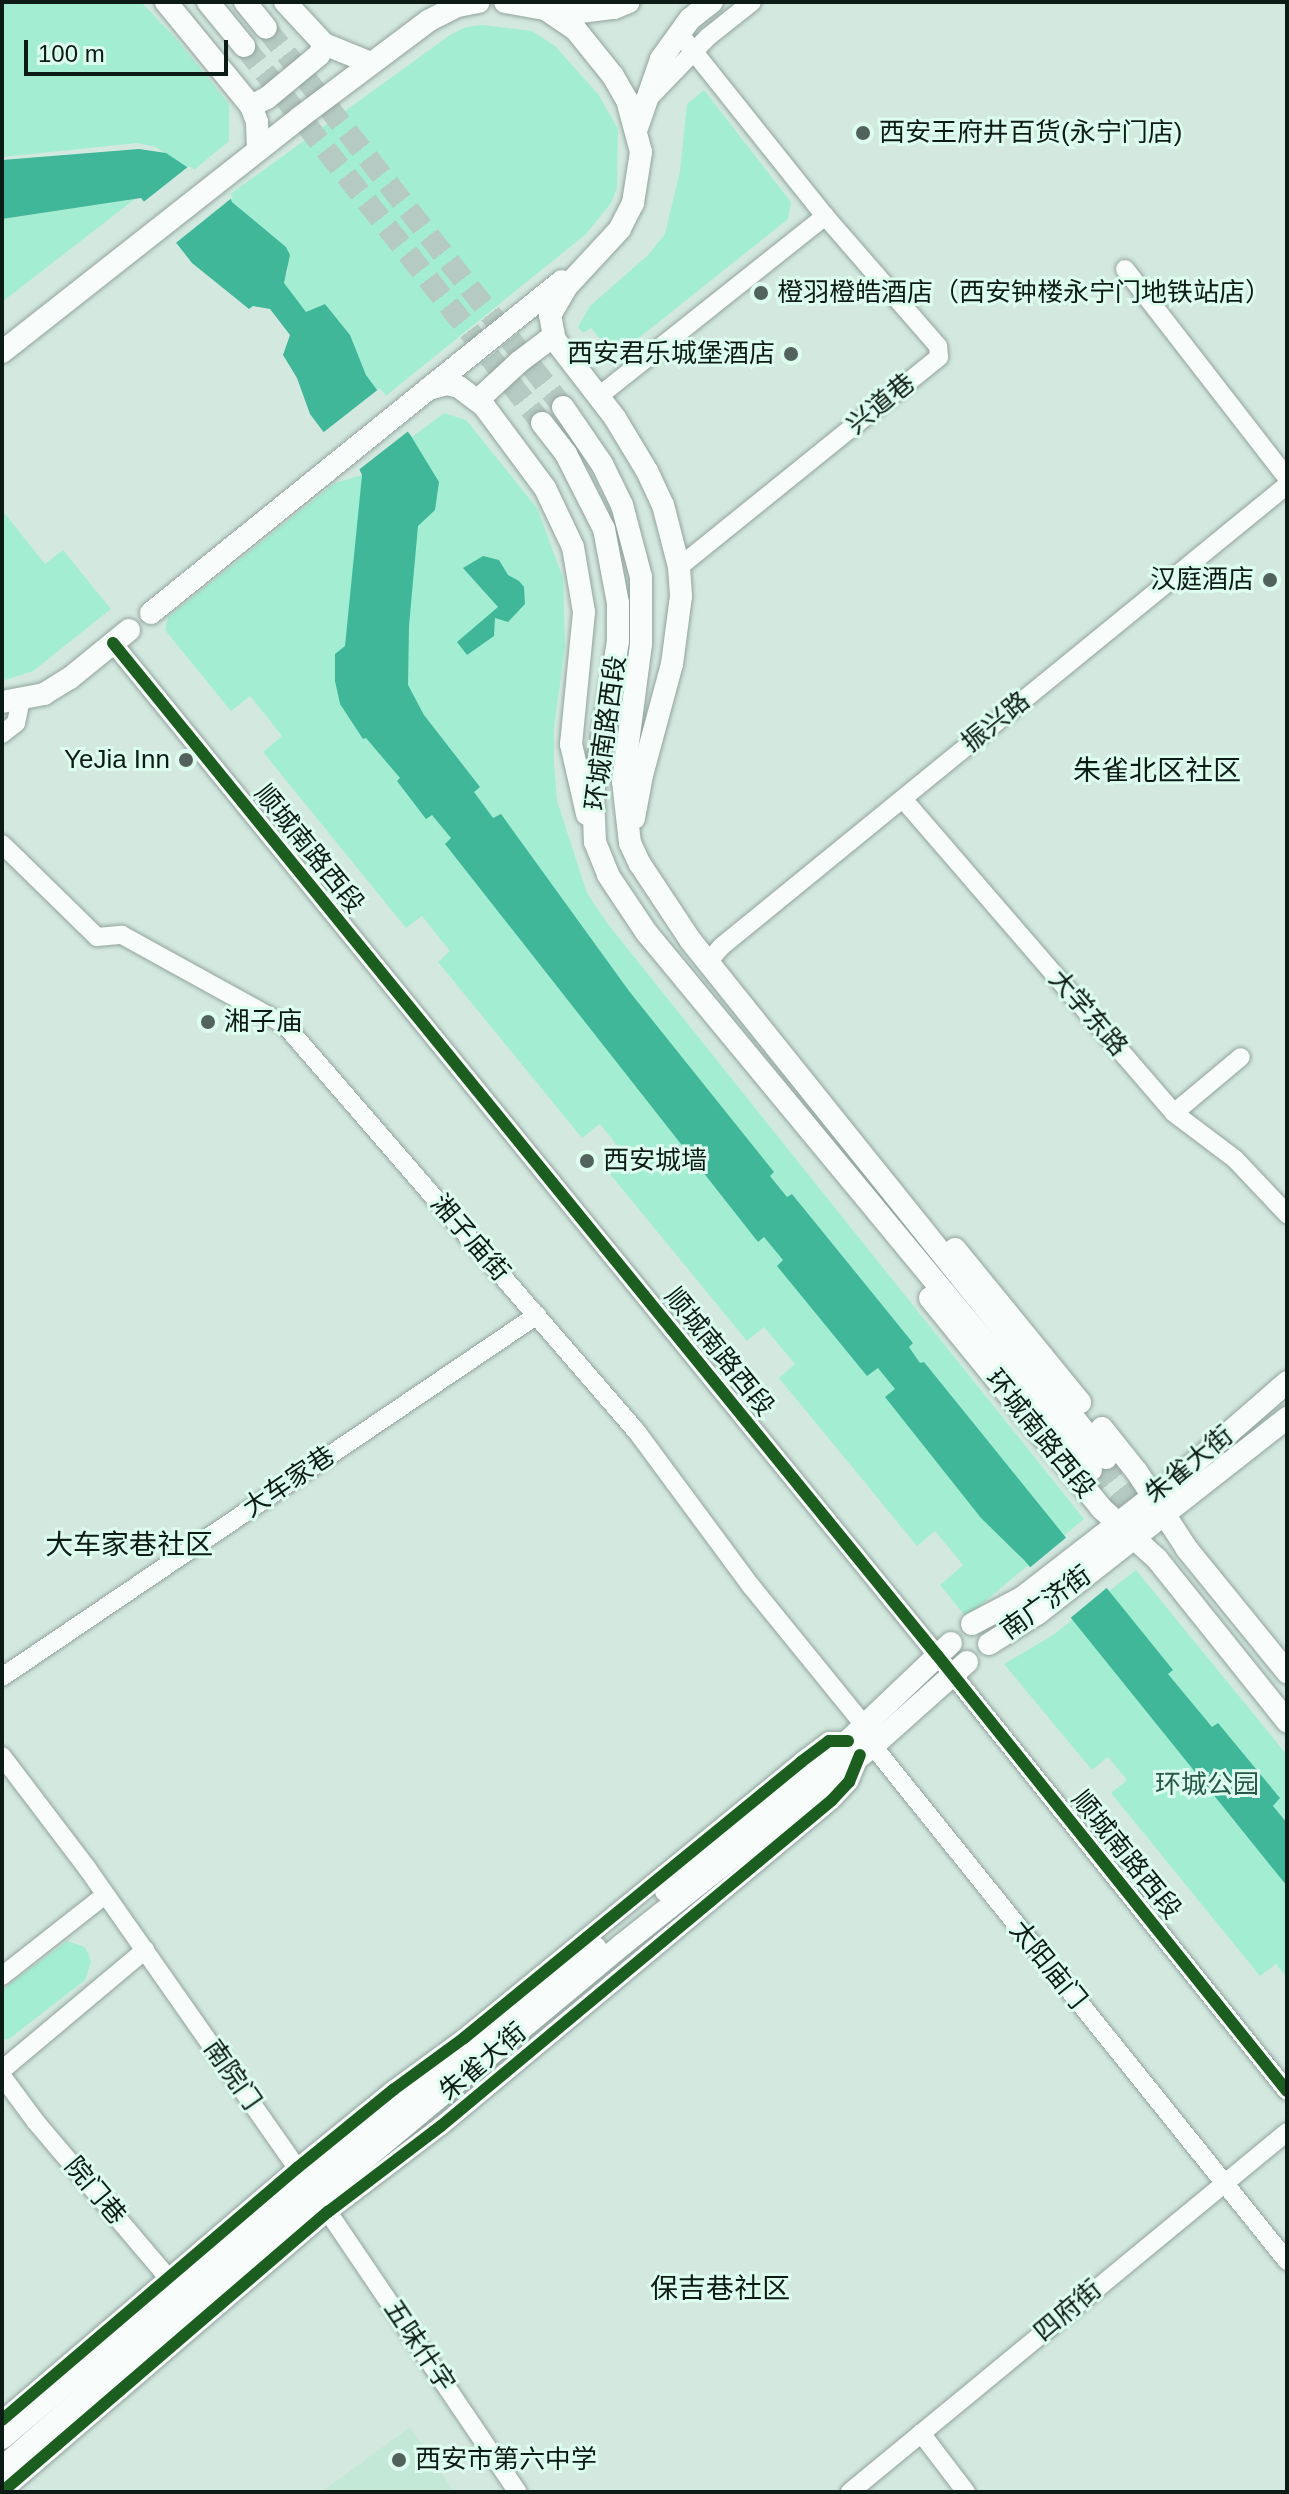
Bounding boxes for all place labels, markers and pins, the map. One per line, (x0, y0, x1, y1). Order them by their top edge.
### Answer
place label: 西安王府井百货(永宁门店) (879, 117, 1182, 149)
marker: 西安王府井百货(永宁门店) (854, 124, 872, 142)
place label: 橙羽橙皓酒店（西安钟楼永宁门地铁站店） (777, 277, 1271, 309)
marker: 橙羽橙皓酒店（西安钟楼永宁门地铁站店） (752, 284, 770, 302)
place label: 西安君乐城堡酒店 (567, 338, 775, 370)
marker: 西安君乐城堡酒店 (782, 345, 800, 363)
place label: 汉庭酒店 (1150, 564, 1254, 596)
marker: 汉庭酒店 (1261, 571, 1279, 589)
place label: YeJia Inn (64, 744, 170, 776)
marker: YeJia Inn (177, 751, 195, 769)
place label: 湘子庙 (224, 1006, 302, 1038)
marker: 湘子庙 (199, 1013, 217, 1031)
place label: 西安城墙 (603, 1145, 707, 1177)
marker: 西安城墙 (578, 1152, 596, 1170)
place label: 西安市第六中学 (415, 2444, 597, 2476)
marker: 西安市第六中学 (390, 2451, 408, 2469)

